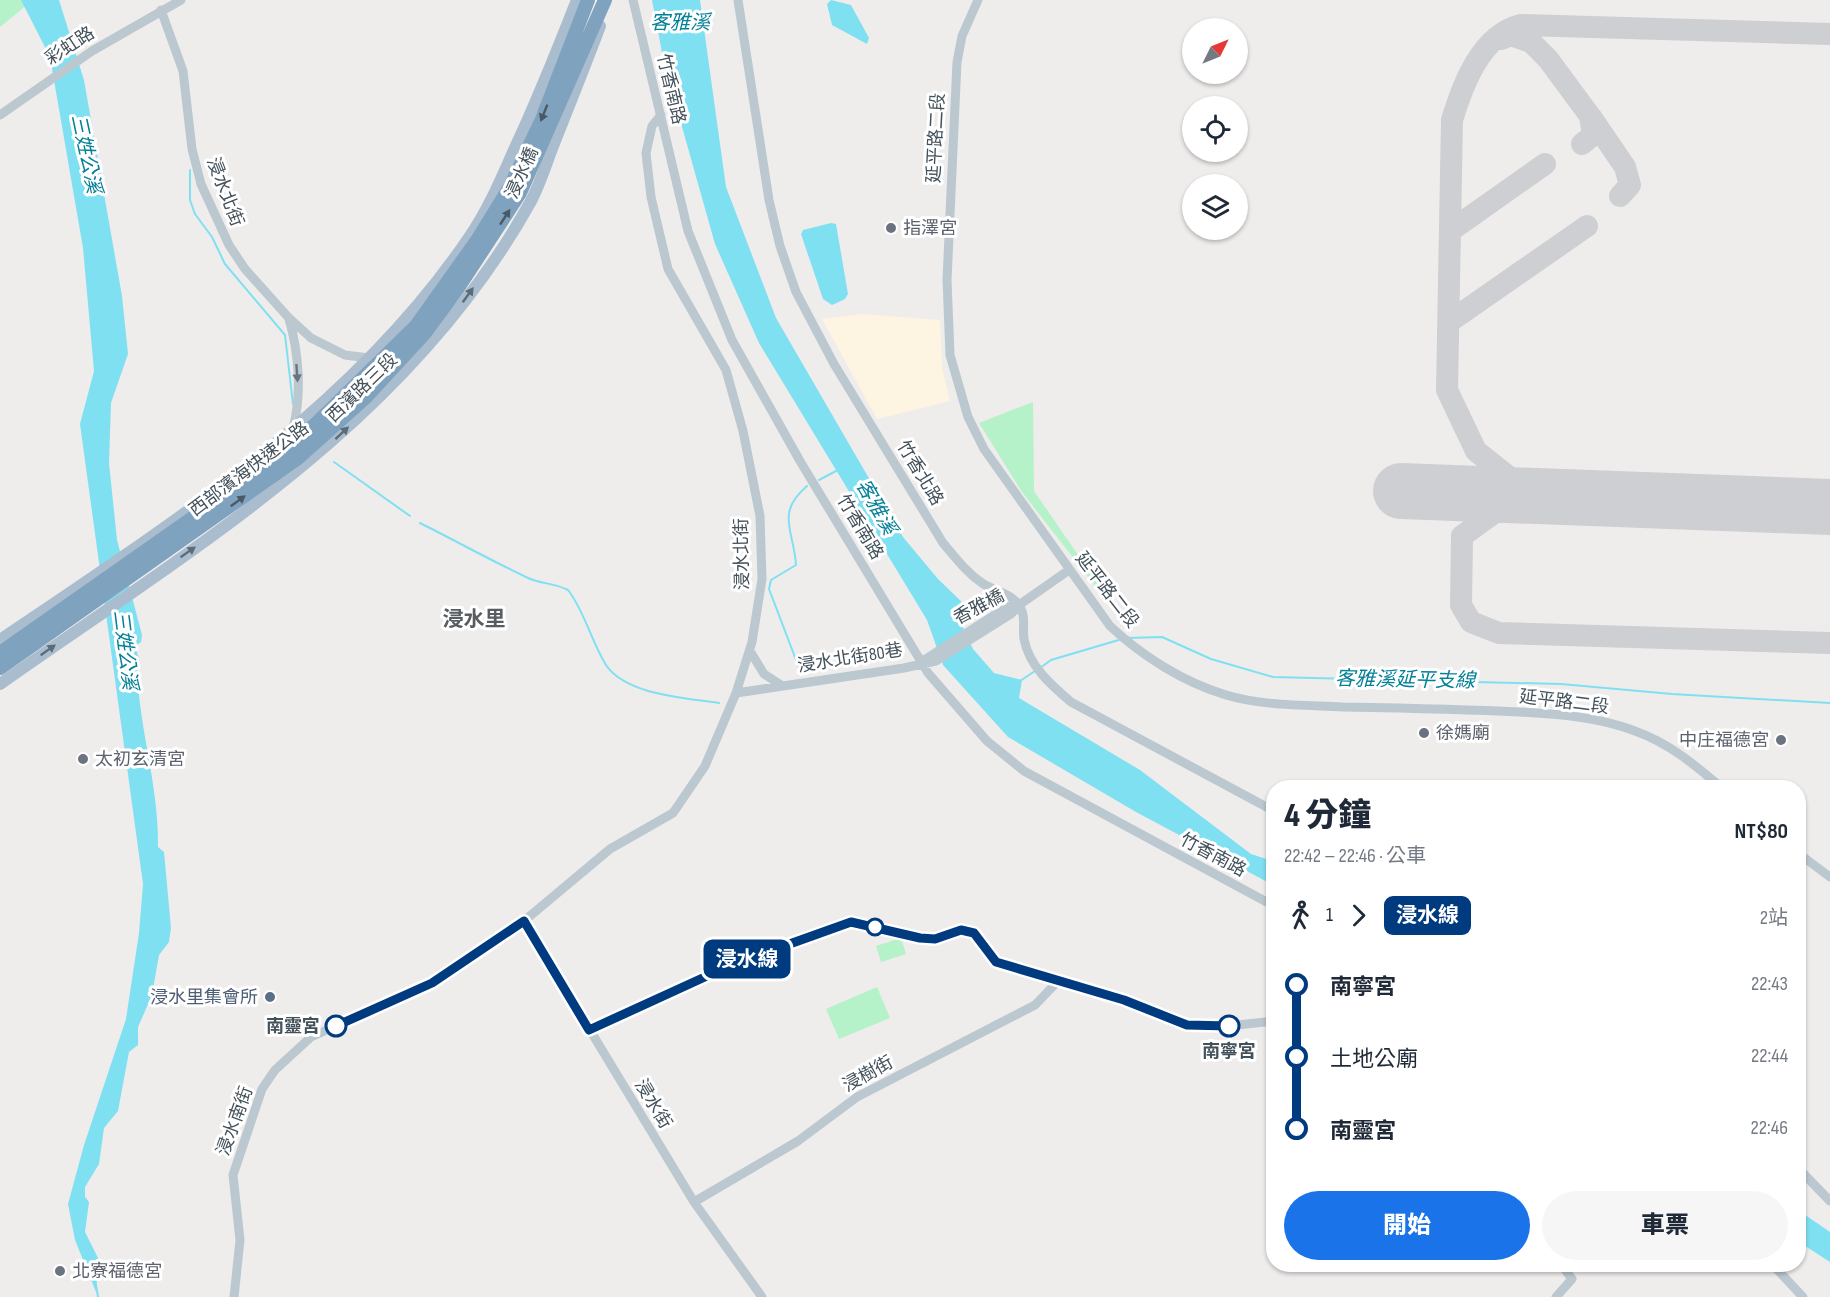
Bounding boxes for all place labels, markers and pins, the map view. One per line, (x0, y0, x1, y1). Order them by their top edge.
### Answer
place label: 指澤宮 (903, 218, 957, 239)
marker: 指澤宮 (884, 221, 898, 235)
place label: 徐媽廟 (1436, 723, 1490, 744)
marker: 徐媽廟 (1417, 726, 1431, 740)
place label: 中庄福德宮 (1679, 730, 1769, 751)
marker: 中庄福德宮 (1774, 733, 1788, 747)
place label: 太初玄清宮 (95, 749, 185, 770)
marker: 太初玄清宮 (76, 752, 90, 766)
unlabelled marker (866, 918, 884, 936)
place label: 浸水里集會所 (150, 987, 258, 1008)
marker: 浸水里集會所 (263, 990, 277, 1004)
marker: 南靈宮 (325, 1015, 347, 1037)
marker: 南寧宮 (1218, 1015, 1240, 1037)
place label: 南靈宮 (266, 1016, 320, 1037)
place label: 南寧宮 (1202, 1041, 1256, 1062)
place label: 北寮福德宮 (72, 1261, 162, 1282)
marker: 北寮福德宮 (53, 1264, 67, 1278)

